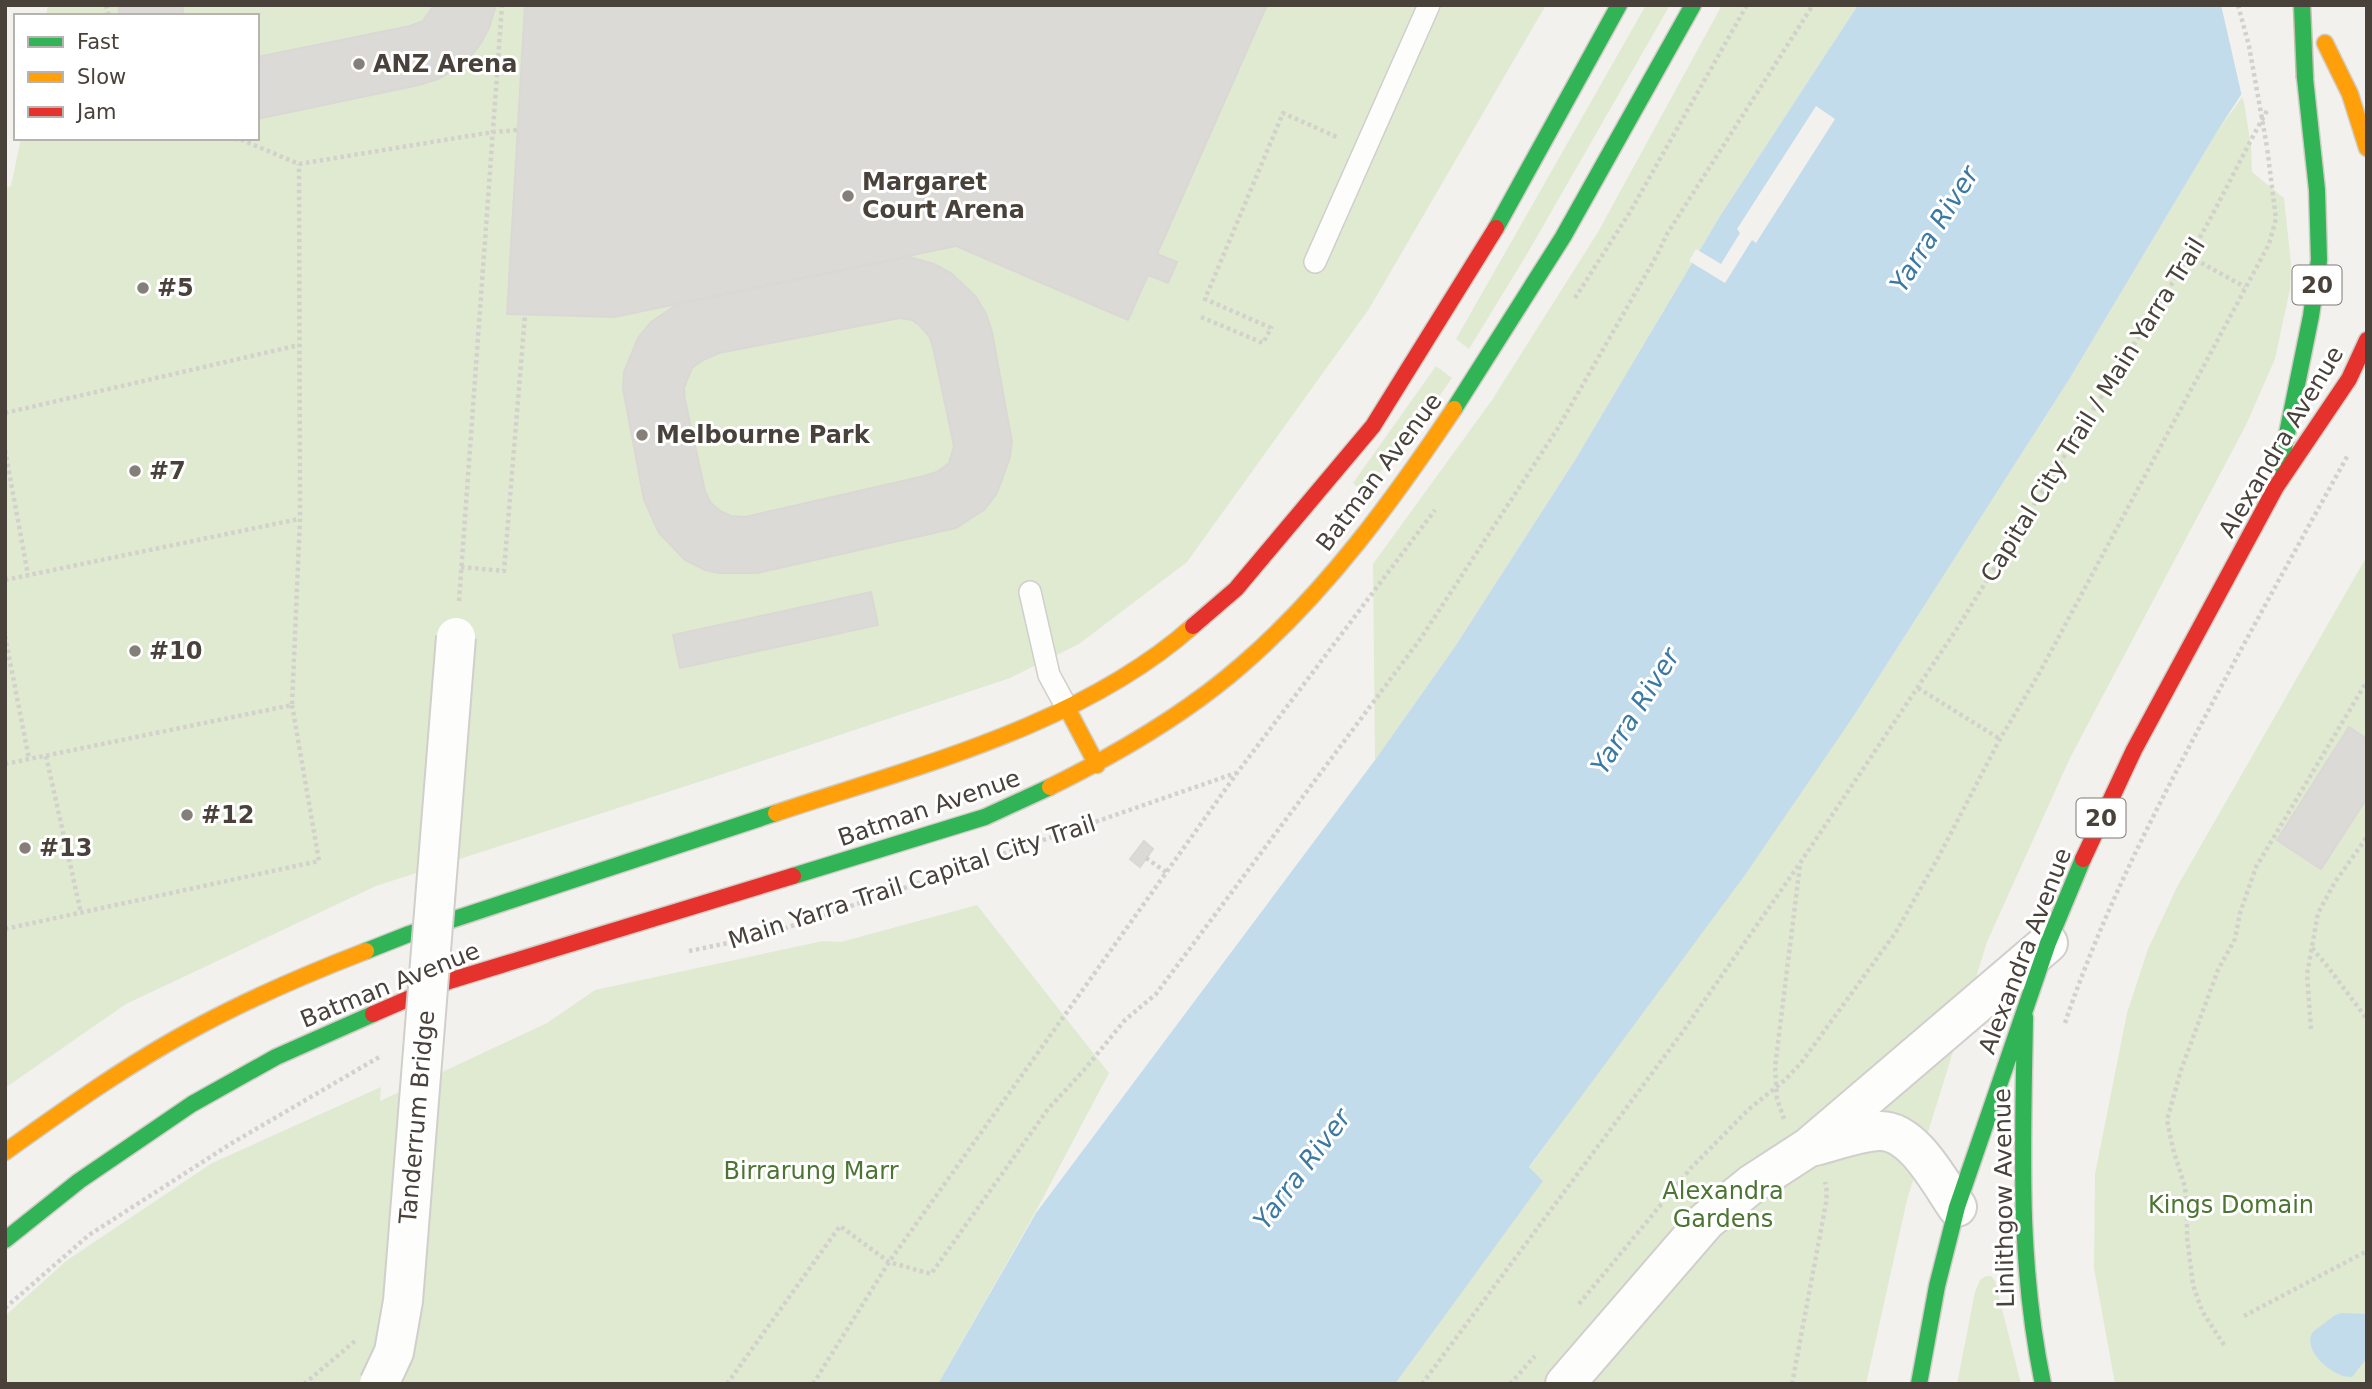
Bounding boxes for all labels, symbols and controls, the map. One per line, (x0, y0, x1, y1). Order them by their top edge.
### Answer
legend (14, 14, 259, 140)
text: Fast (77, 30, 119, 54)
place label: ANZ Arena (373, 50, 517, 78)
marker: ANZ Arena (351, 56, 367, 72)
text: Slow (77, 65, 126, 89)
text: Jam (75, 100, 117, 124)
water label: Yarra River (1884, 159, 1986, 297)
place label: Margaret Court Arena (862, 168, 1025, 224)
marker: Margaret Court Arena (840, 188, 856, 204)
street label: Capital City Trail / Main Yarra Trail (1975, 233, 2211, 587)
road number: 20 (2292, 266, 2342, 304)
place label: #5 (157, 274, 194, 302)
marker: #5 (135, 280, 151, 296)
street label: Alexandra Avenue (2213, 341, 2349, 543)
street label: Batman Avenue (1310, 387, 1448, 557)
place label: Melbourne Park (656, 421, 871, 449)
marker: Melbourne Park (634, 427, 650, 443)
place label: #7 (149, 457, 186, 485)
marker: #7 (127, 463, 143, 479)
place label: #10 (149, 637, 203, 665)
water label: Yarra River (1585, 641, 1687, 779)
marker: #10 (127, 643, 143, 659)
street label: Batman Avenue (834, 764, 1024, 852)
road number: 20 (2076, 798, 2126, 838)
place label: #12 (201, 801, 255, 829)
marker: #12 (179, 807, 195, 823)
street label: Main Yarra Trail Capital City Trail (725, 809, 1099, 955)
place label: #13 (39, 834, 93, 862)
marker: #13 (17, 840, 33, 856)
street label: Alexandra Avenue (1973, 844, 2077, 1058)
street label: Batman Avenue (296, 936, 484, 1034)
street label: Tanderrum Bridge (394, 1009, 440, 1226)
street label: Linlithgow Avenue (1988, 1088, 2020, 1308)
water label: Yarra River (1247, 1101, 1358, 1235)
park label: Birrarung Marr (723, 1157, 899, 1185)
park label: Alexandra Gardens (1662, 1177, 1784, 1233)
park label: Kings Domain (2148, 1191, 2314, 1219)

